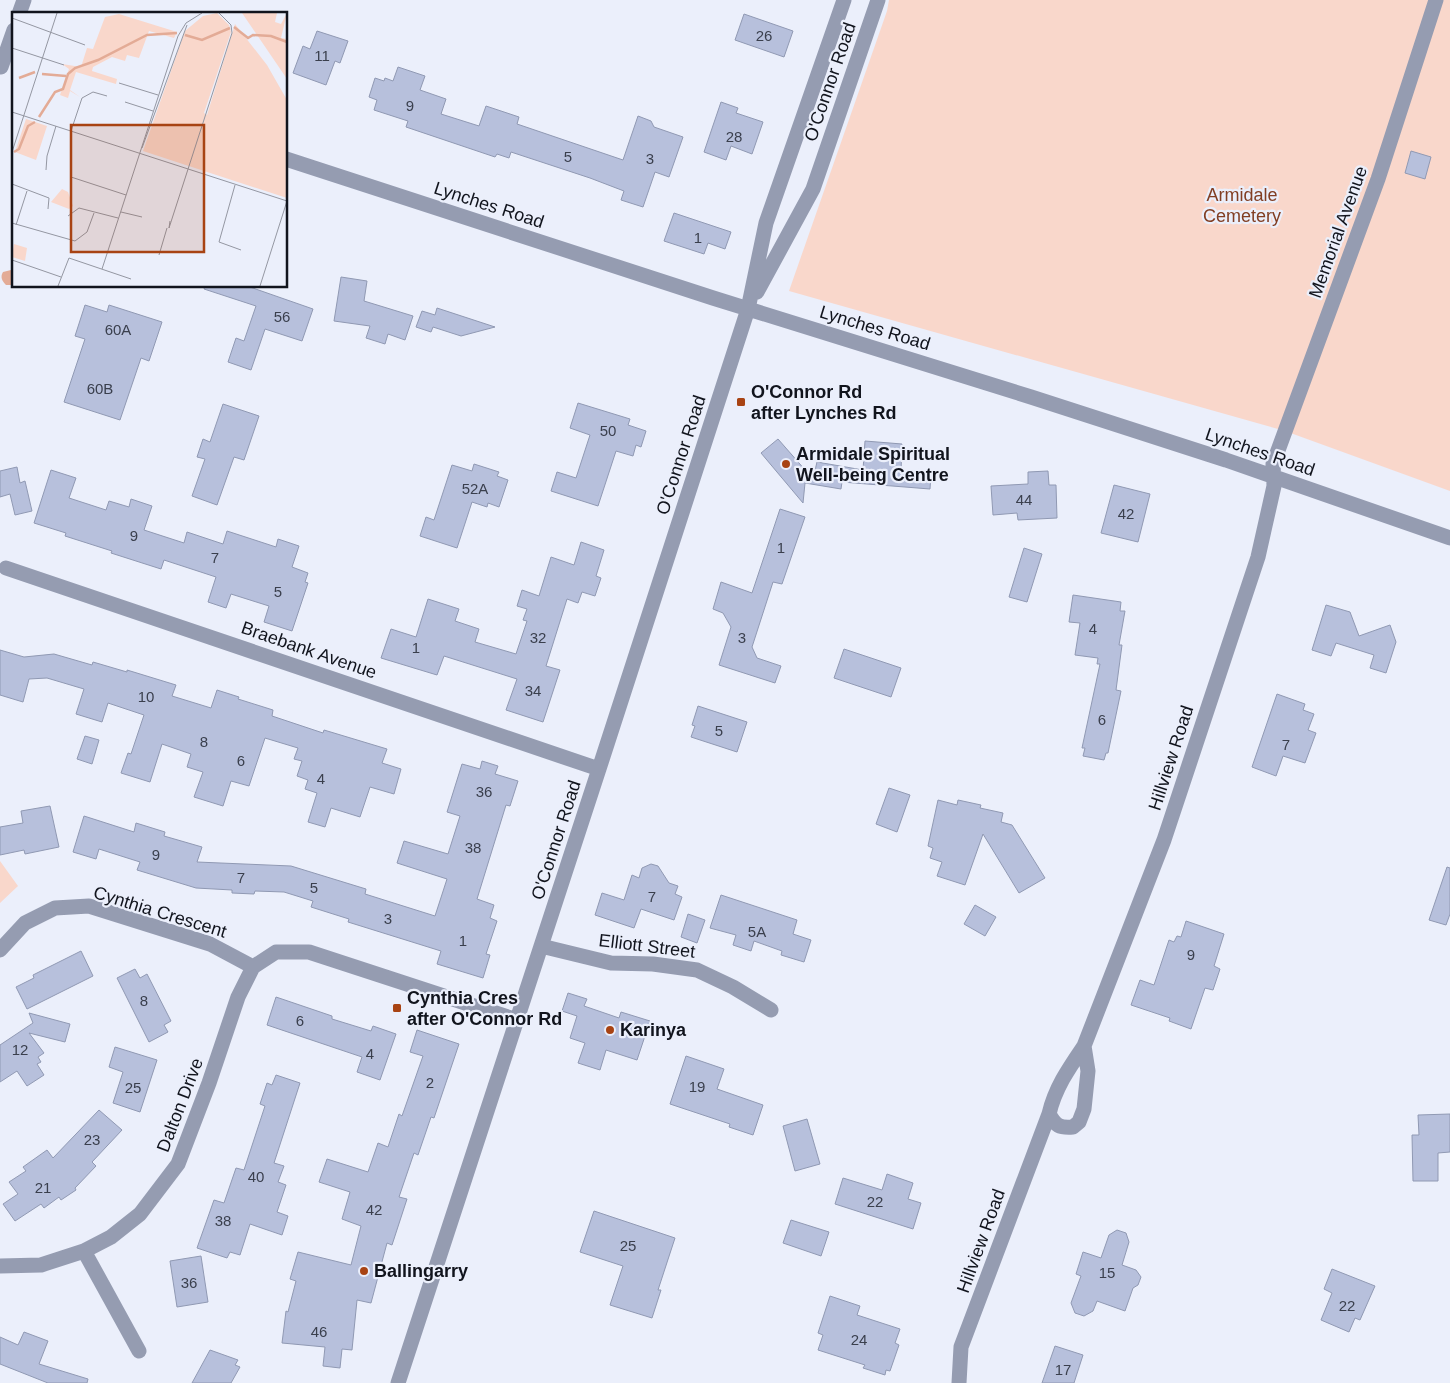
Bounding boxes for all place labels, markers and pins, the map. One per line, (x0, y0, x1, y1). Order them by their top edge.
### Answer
place label: O'Connor Rd after Lynches Rd (751, 382, 896, 423)
marker: O'Connor Rd after Lynches Rd (735, 396, 747, 408)
place label: Armidale Spiritual Well-being Centre (796, 444, 950, 485)
marker: Armidale Spiritual Well-being Centre (780, 458, 792, 470)
place label: Cynthia Cres after O'Connor Rd (407, 988, 562, 1029)
marker: Cynthia Cres after O'Connor Rd (391, 1002, 403, 1014)
place label: Karinya (620, 1020, 687, 1040)
marker: Karinya (604, 1024, 616, 1036)
place label: Ballingarry (374, 1261, 468, 1281)
marker: Ballingarry (358, 1265, 370, 1277)

